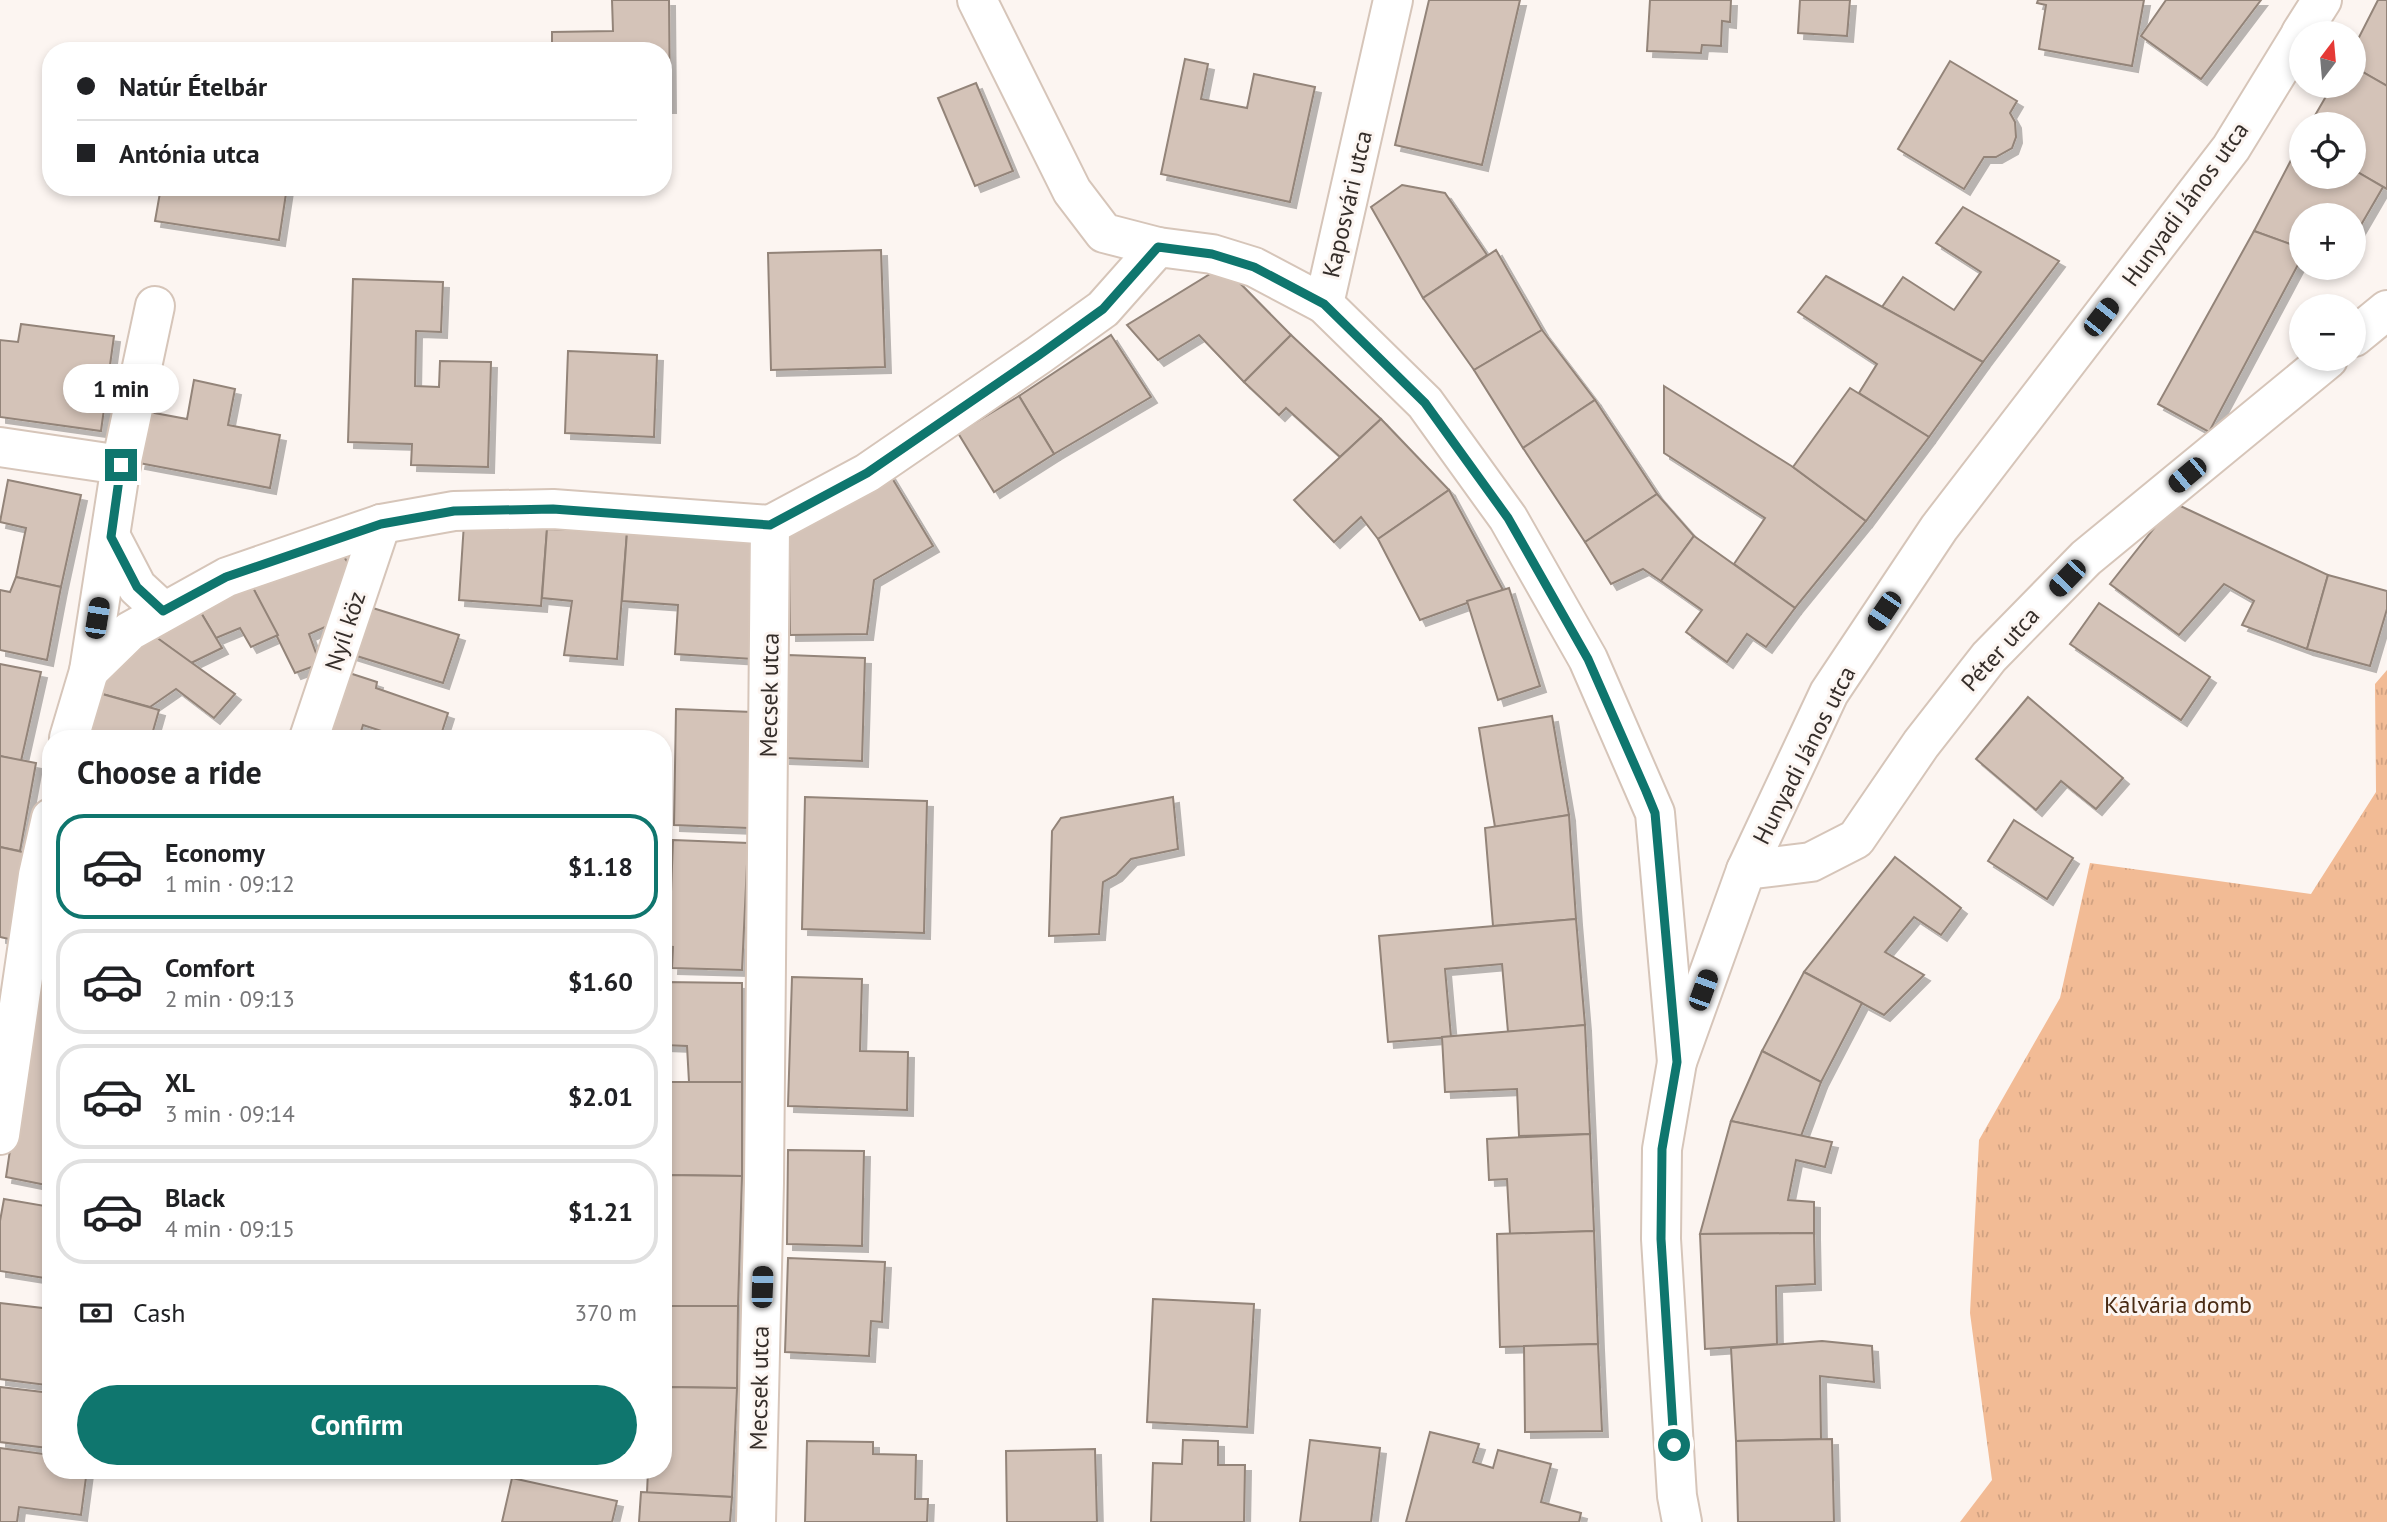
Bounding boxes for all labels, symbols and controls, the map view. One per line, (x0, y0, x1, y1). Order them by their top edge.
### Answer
north arrow (2289, 21, 2366, 98)
map controls (2289, 21, 2366, 371)
text: Natúr Ételbár (119, 70, 267, 103)
button: locate (2289, 112, 2366, 189)
street label: Hunyadi János utca (2115, 116, 2255, 292)
street label: Kaposvári utca (1315, 128, 1379, 280)
text: Antónia utca (119, 137, 260, 170)
button: + (2289, 203, 2366, 280)
car (2080, 294, 2123, 340)
button: − (2289, 294, 2366, 371)
callout: 1 min (63, 364, 179, 412)
text: 1 min (93, 374, 149, 403)
route end (105, 449, 137, 481)
car (2165, 453, 2210, 497)
car (2045, 556, 2090, 600)
street label: Nyíl köz (318, 587, 372, 675)
car (1864, 588, 1905, 634)
car (84, 596, 111, 640)
street label: Péter utca (1954, 600, 2046, 698)
street label: Mecsek utca (752, 632, 786, 758)
street label: Hunyadi János utca (1746, 661, 1862, 849)
text: Choose a ride (77, 751, 262, 793)
icon: car (81, 835, 144, 898)
text: Economy (165, 836, 265, 869)
text: $1.18 (568, 850, 633, 883)
text: 1 min · 09:12 (165, 869, 295, 898)
icon: car (81, 950, 144, 1013)
text: Comfort (165, 951, 255, 984)
text: $1.60 (568, 965, 633, 998)
car (1686, 967, 1721, 1013)
text: 2 min · 09:13 (165, 984, 295, 1013)
icon: car (81, 1065, 144, 1128)
text: XL (165, 1066, 195, 1099)
text: $2.01 (568, 1080, 633, 1113)
text: 3 min · 09:14 (165, 1099, 295, 1128)
icon: car (81, 1180, 144, 1243)
text: Black (165, 1181, 225, 1214)
text: $1.21 (568, 1195, 633, 1228)
text: 4 min · 09:15 (165, 1214, 295, 1243)
car (751, 1266, 774, 1308)
park label: Kálvária domb (2104, 1289, 2252, 1320)
icon: cash (77, 1294, 115, 1332)
text: Cash (133, 1296, 185, 1329)
text: 370 m (575, 1298, 637, 1327)
street label: Mecsek utca (742, 1325, 776, 1451)
button: Confirm (77, 1385, 637, 1465)
route start (1658, 1429, 1690, 1461)

